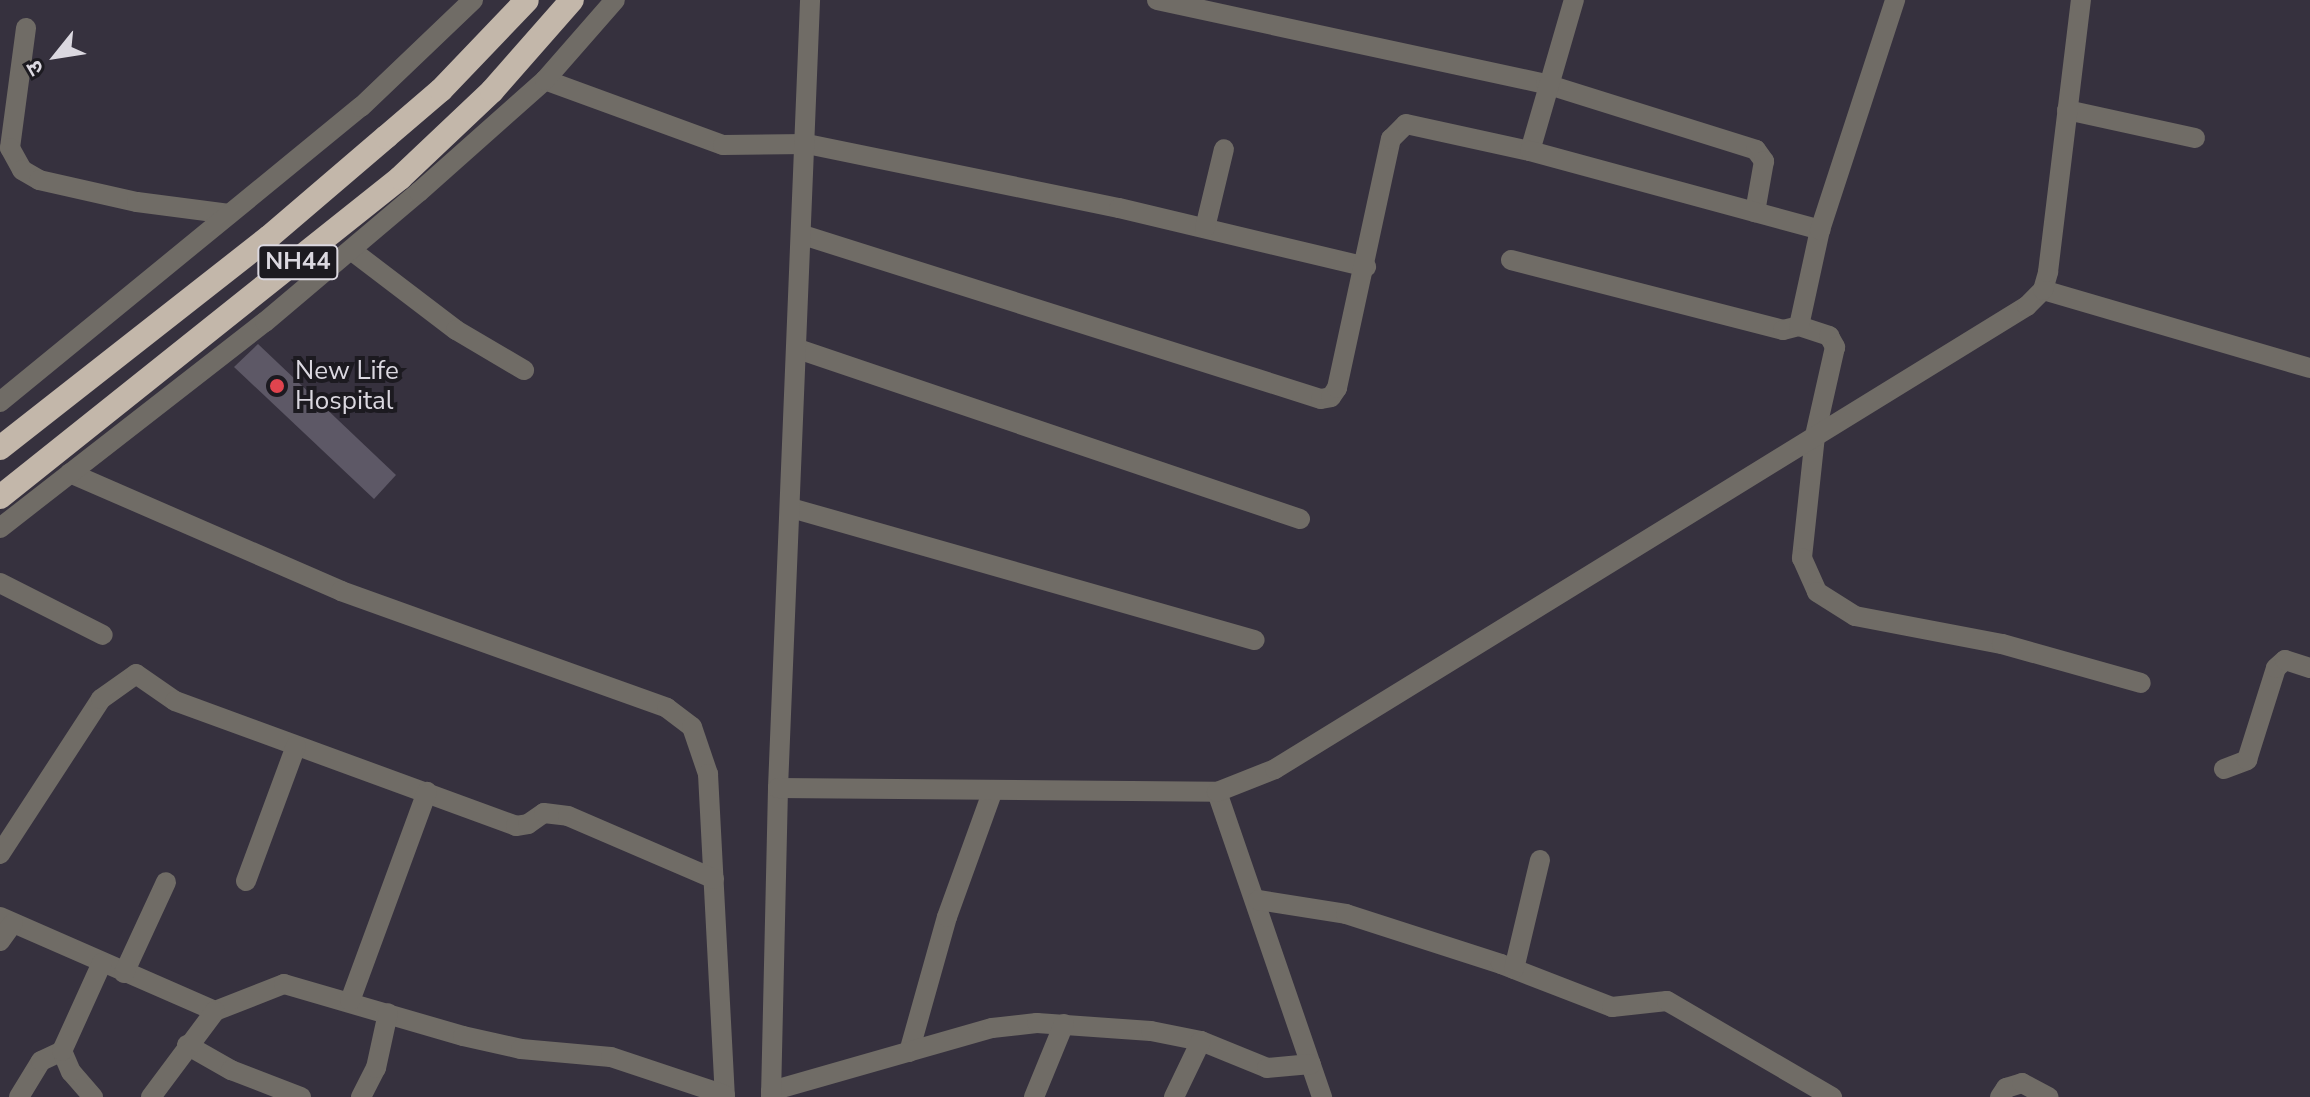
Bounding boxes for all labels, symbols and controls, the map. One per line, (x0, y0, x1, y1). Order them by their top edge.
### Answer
north arrow (16, 16, 96, 96)
text: उ (19, 55, 51, 81)
road number: NH44 (256, 242, 340, 282)
place label: New Life Hospital (295, 355, 399, 416)
marker: New Life Hospital (266, 375, 288, 397)

